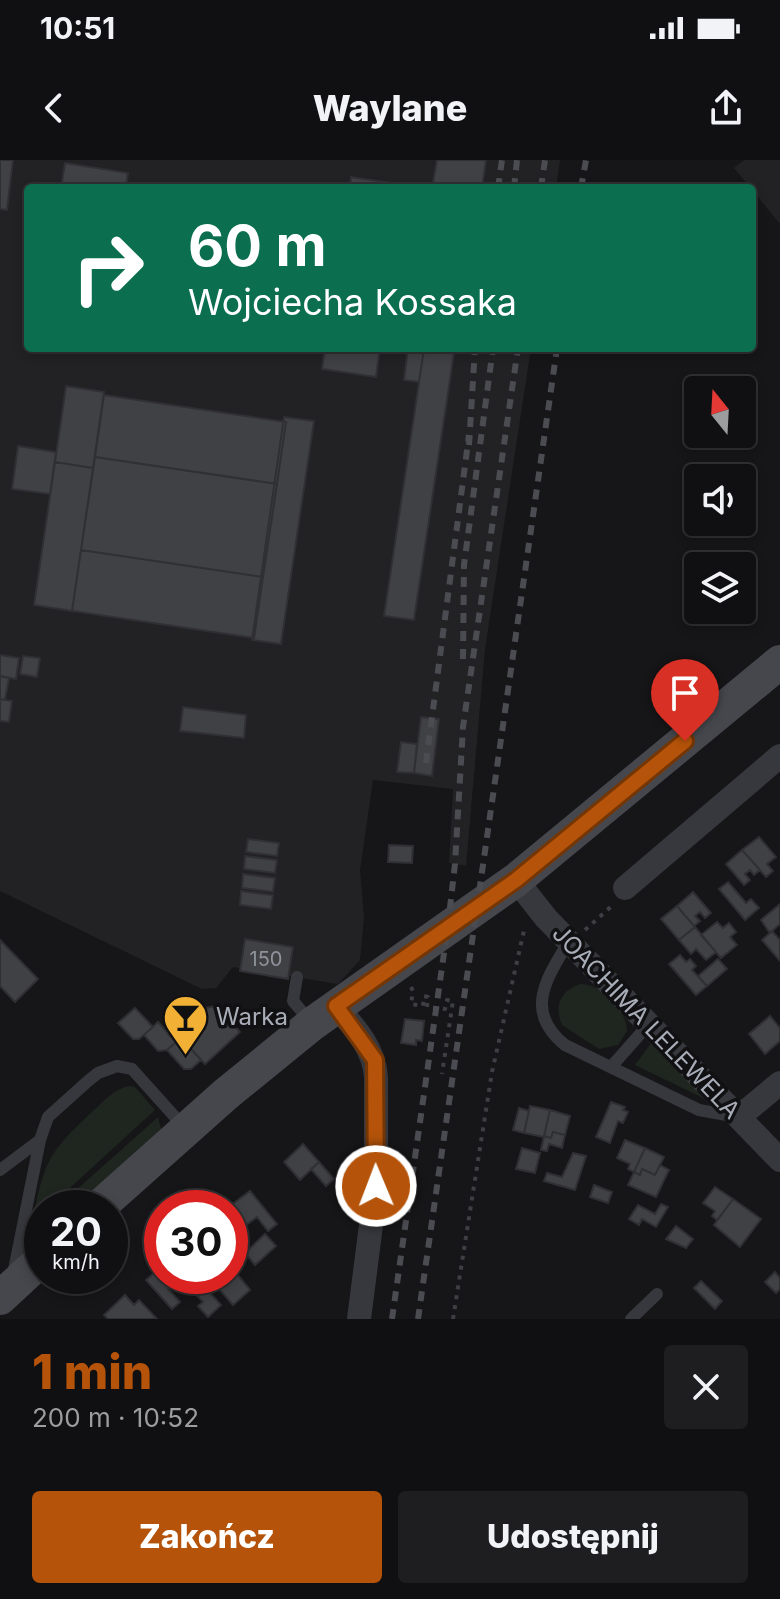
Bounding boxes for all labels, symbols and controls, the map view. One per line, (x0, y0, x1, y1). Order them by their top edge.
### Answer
text: 10:51 (40, 10, 115, 46)
icon: back (32, 86, 76, 130)
text: Waylane (313, 86, 467, 130)
icon: share (704, 86, 748, 130)
text: 60 m (188, 212, 327, 280)
icon: right (56, 216, 160, 320)
text: Wojciecha Kossaka (188, 280, 517, 324)
north arrow (684, 376, 756, 448)
map controls (684, 376, 756, 624)
button: sound (684, 464, 756, 536)
button: layers (684, 552, 756, 624)
pin (651, 659, 719, 741)
icon: arrive (663, 671, 707, 715)
street label: JOACHIMA LELEWELA (546, 919, 746, 1125)
house number: 150 (250, 947, 282, 971)
bar icon: Warka (161, 993, 209, 1056)
place label: Warka (216, 1002, 288, 1031)
position arrow (334, 1144, 418, 1228)
speed limit sign: 30 (144, 1190, 248, 1294)
text: 20 (50, 1207, 102, 1256)
text: km/h (52, 1250, 100, 1274)
text: 1 min (32, 1342, 152, 1401)
button: close (664, 1345, 748, 1429)
text: 200 m · 10:52 (32, 1402, 199, 1433)
button: Zakończ (32, 1491, 382, 1583)
button: Udostępnij (398, 1491, 748, 1583)

